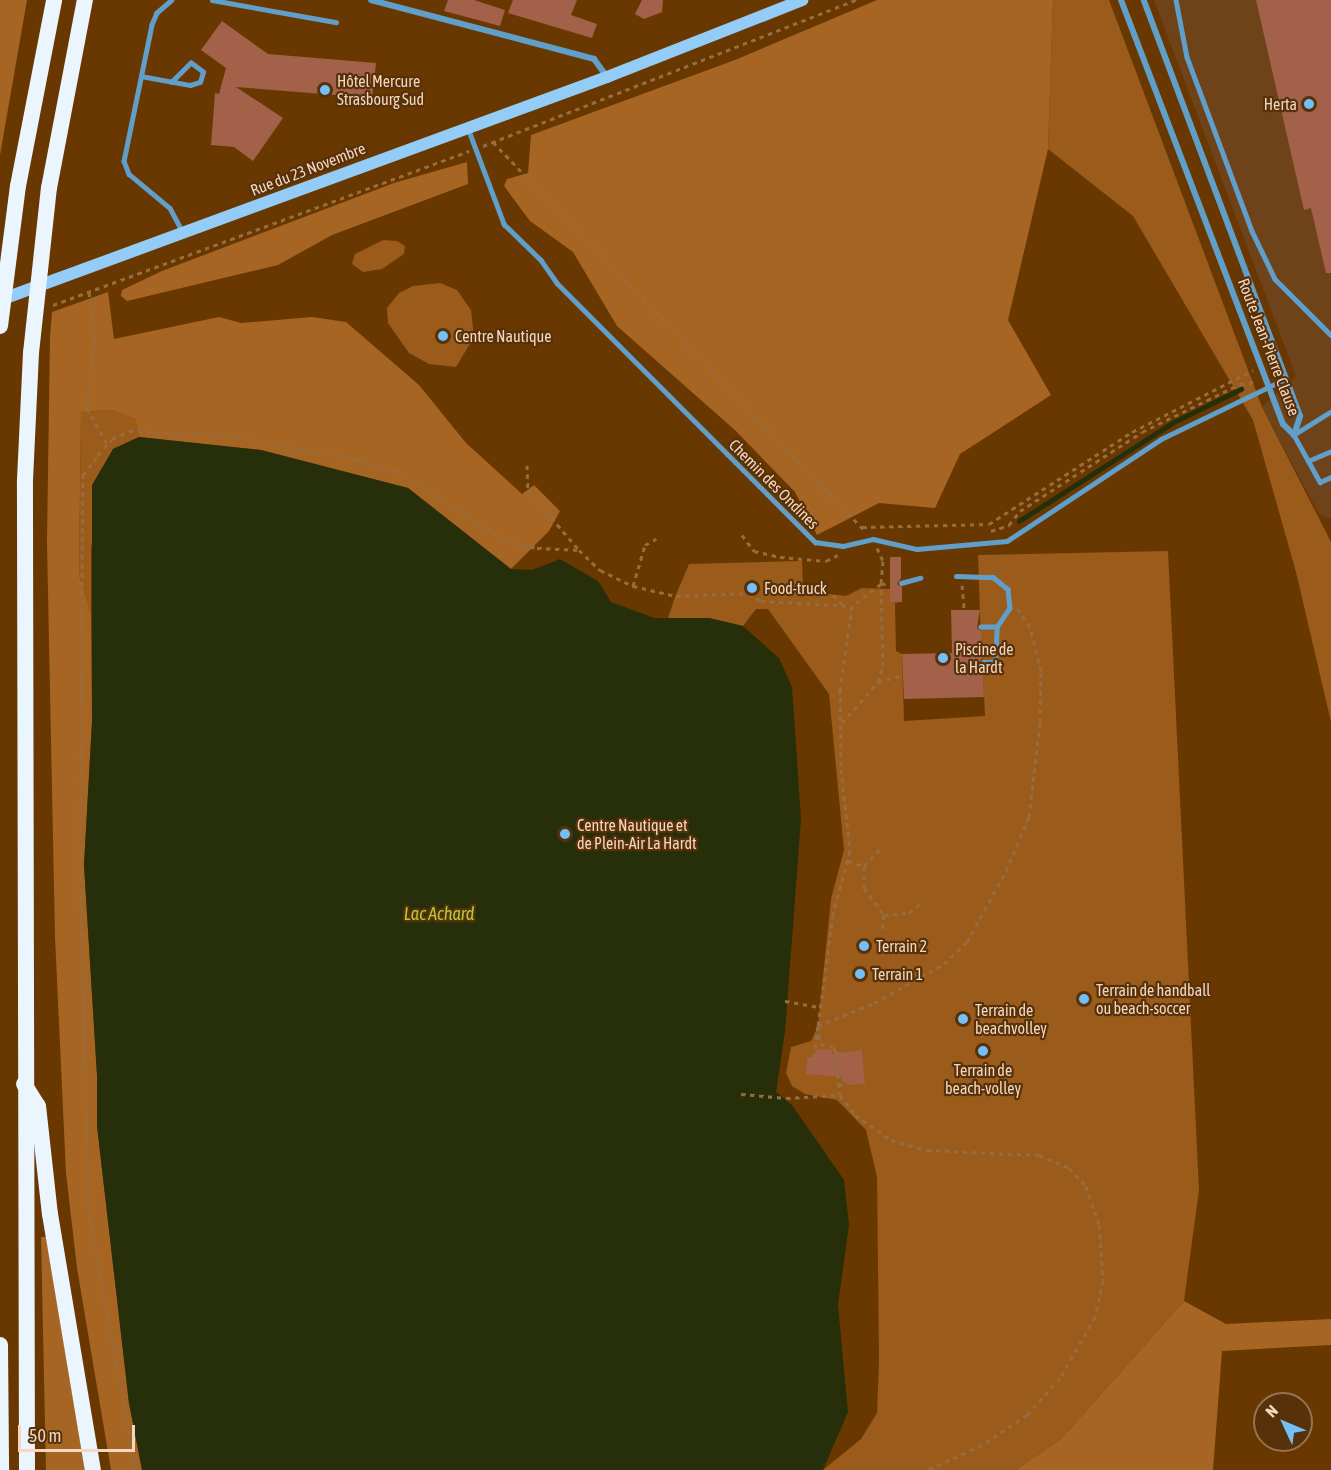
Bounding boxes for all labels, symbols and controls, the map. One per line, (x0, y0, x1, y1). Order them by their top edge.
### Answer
place label: Hôtel Mercure Strasbourg Sud (337, 71, 424, 109)
marker: Hôtel Mercure Strasbourg Sud (318, 83, 332, 97)
place label: Herta (1264, 94, 1297, 114)
marker: Herta (1302, 97, 1316, 111)
street label: Rue du 23 Novembre (248, 138, 368, 200)
street label: Route Jean-Pierre Clause (1234, 276, 1304, 418)
place label: Centre Nautique (455, 326, 551, 346)
marker: Centre Nautique (436, 329, 450, 343)
street label: Chemin des Ondines (725, 435, 823, 533)
place label: Food-truck (764, 578, 827, 598)
marker: Food-truck (745, 581, 759, 595)
place label: Piscine de la Hardt (955, 639, 1014, 677)
marker: Piscine de la Hardt (936, 651, 950, 665)
place label: Centre Nautique et de Plein-Air La Hardt (577, 815, 697, 853)
marker: Centre Nautique et de Plein-Air La Hardt (558, 827, 572, 841)
water label: Lac Achard (404, 903, 474, 925)
place label: Terrain 2 (876, 936, 927, 956)
marker: Terrain 2 (857, 939, 871, 953)
place label: Terrain 1 (872, 964, 923, 984)
marker: Terrain 1 (853, 967, 867, 981)
place label: Terrain de handball ou beach-soccer (1096, 980, 1211, 1018)
marker: Terrain de handball ou beach-soccer (1077, 992, 1091, 1006)
place label: Terrain de beachvolley (975, 1000, 1047, 1038)
marker: Terrain de beachvolley (956, 1012, 970, 1026)
marker: Terrain de beach-volley (976, 1044, 990, 1058)
place label: Terrain de beach-volley (945, 1060, 1021, 1098)
north arrow (1253, 1392, 1313, 1452)
text: N (1262, 1401, 1281, 1421)
scale bar (21, 1413, 138, 1451)
text: 50 m (29, 1425, 61, 1446)

